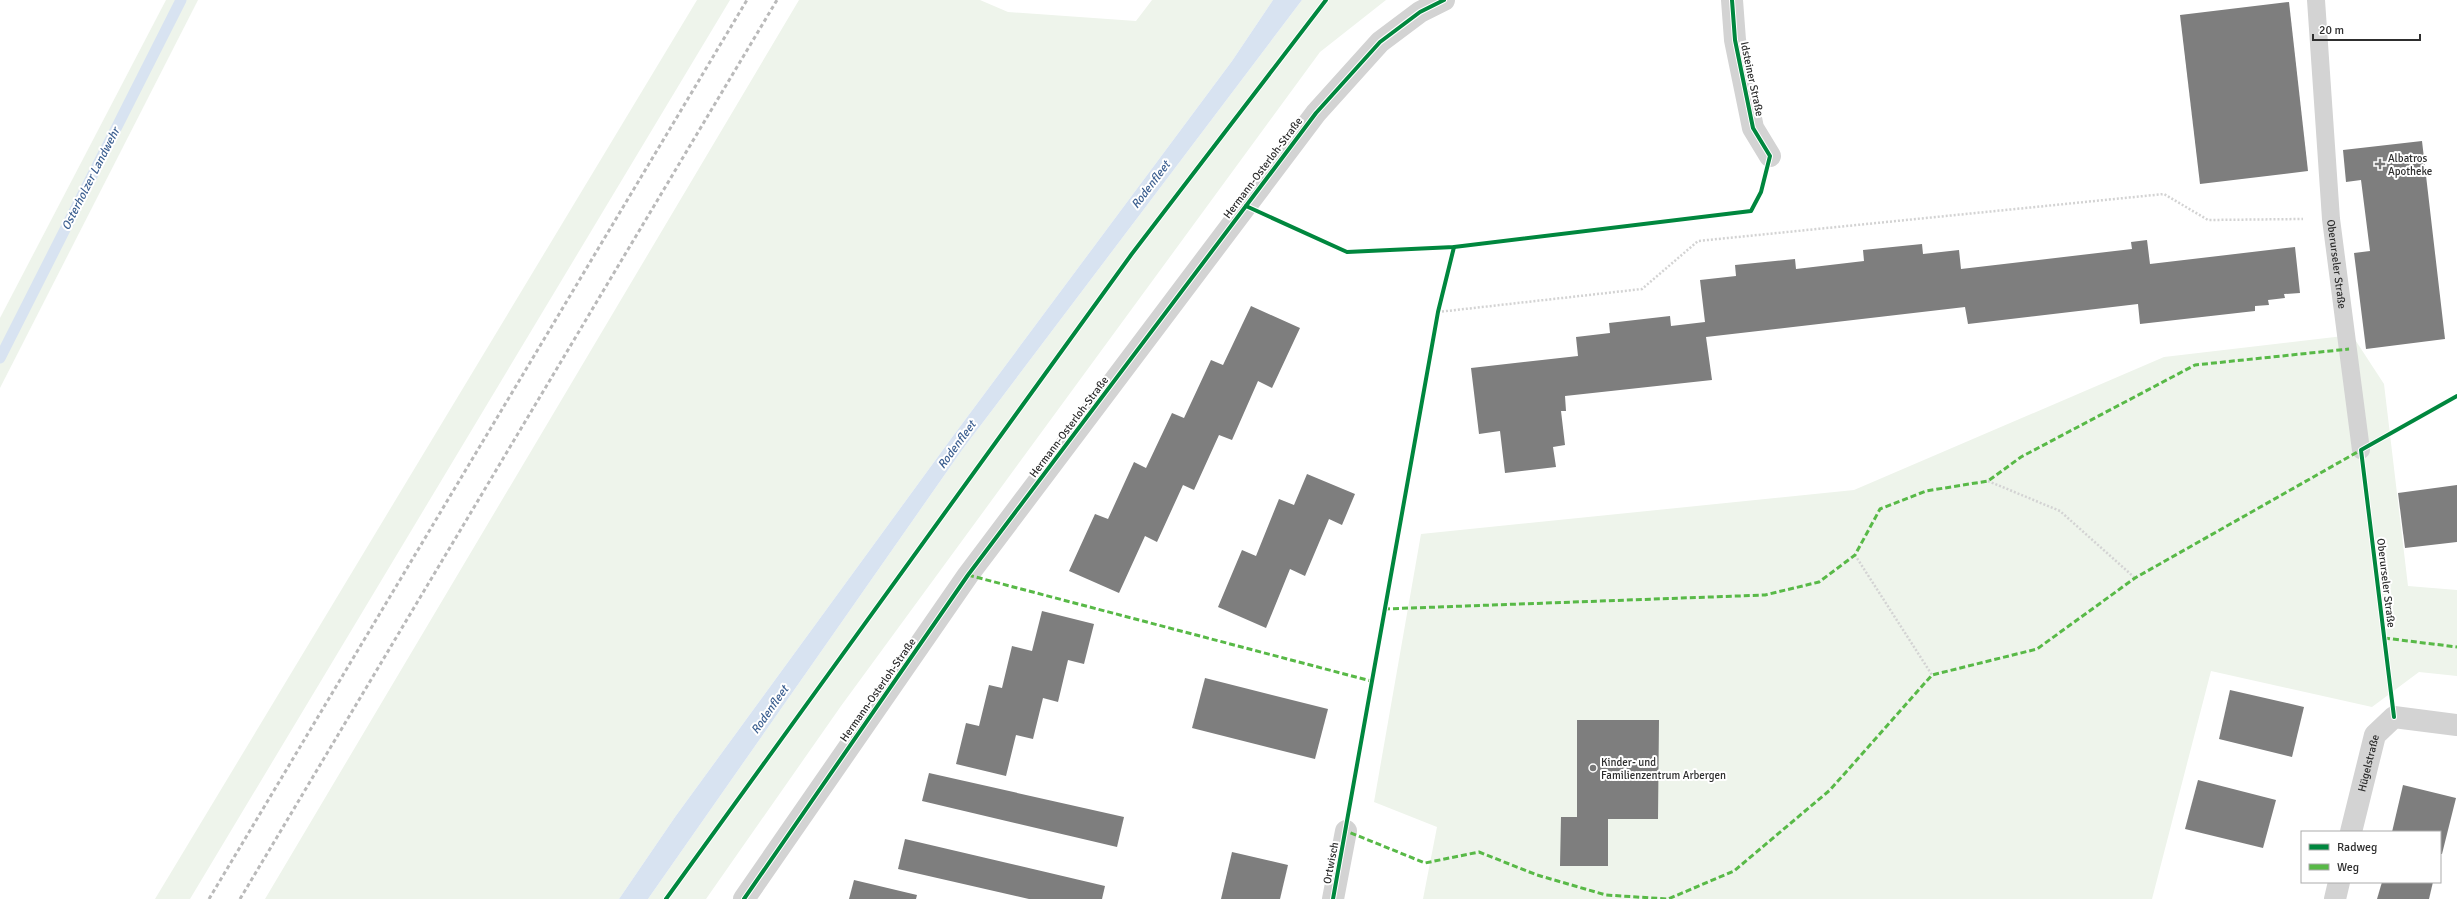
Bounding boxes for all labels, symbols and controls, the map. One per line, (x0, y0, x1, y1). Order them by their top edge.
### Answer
scale bar (2313, 16, 2420, 42)
text: 20 m (2319, 23, 2344, 38)
street label: Idsteiner Straße (1738, 40, 1766, 118)
street label: Hermann-Osterloh-Straße (1221, 115, 1305, 221)
water label: Osterholzer Landwehr (59, 124, 124, 233)
place label: Albatros Apotheke (2388, 152, 2432, 178)
water label: Rodenfleet (1128, 157, 1175, 212)
marker: Albatros Apotheke (2375, 159, 2385, 169)
street label: Oberurseler Straße (2325, 219, 2349, 310)
street label: Hermann-Osterloh-Straße (1027, 374, 1111, 480)
water label: Rodenfleet (935, 417, 980, 472)
street label: Oberurseler Straße (2374, 538, 2398, 628)
street label: Hermann-Osterloh-Straße (837, 636, 919, 744)
water label: Rodenfleet (748, 681, 793, 737)
street label: Hügelstraße (2355, 733, 2381, 793)
place label: Kinder- und Familienzentrum Arbergen (1601, 756, 1726, 782)
marker: Kinder- und Familienzentrum Arbergen (1588, 763, 1598, 773)
legend (2301, 831, 2441, 883)
text: Radweg (2337, 840, 2377, 855)
street label: Ortwisch (1321, 841, 1341, 885)
text: Weg (2337, 860, 2359, 875)

